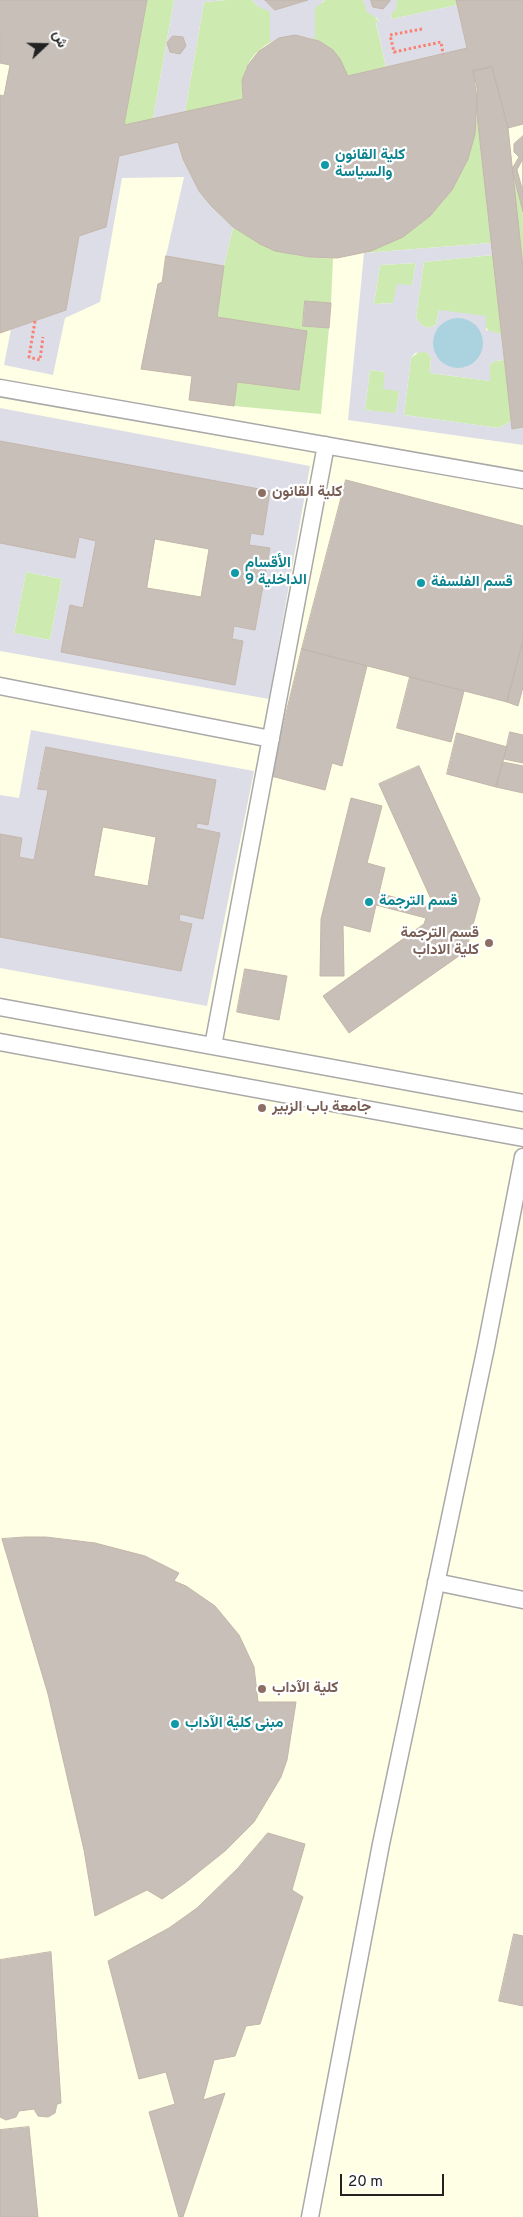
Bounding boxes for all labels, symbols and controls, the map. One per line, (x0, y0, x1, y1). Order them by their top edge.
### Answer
north arrow (20, 20, 70, 70)
text: ش (49, 29, 70, 50)
place label: كلية القانون والسياسة (335, 147, 405, 182)
marker: كلية القانون والسياسة (319, 159, 331, 171)
place label: كلية القانون (272, 484, 342, 502)
marker: كلية القانون (256, 487, 268, 499)
place label: الأقسام الداخلية 9 (245, 555, 307, 590)
marker: الأقسام الداخلية 9 (229, 567, 241, 579)
place label: قسم الفلسفة (431, 574, 513, 592)
marker: قسم الفلسفة (415, 577, 427, 589)
place label: قسم الترجمة (379, 893, 457, 911)
marker: قسم الترجمة (363, 896, 375, 908)
place label: قسم الترجمة كلية الاداب (401, 925, 479, 960)
marker: قسم الترجمة كلية الاداب (483, 937, 495, 949)
place label: جامعة باب الزبير (272, 1099, 371, 1117)
marker: جامعة باب الزبير (256, 1102, 268, 1114)
place label: كلية الآداب (272, 1680, 338, 1698)
marker: كلية الآداب (256, 1683, 268, 1695)
place label: مبنى كلية الآداب (185, 1715, 283, 1733)
marker: مبنى كلية الآداب (169, 1718, 181, 1730)
scale bar (343, 2164, 447, 2196)
text: 20 m (348, 2173, 383, 2192)

